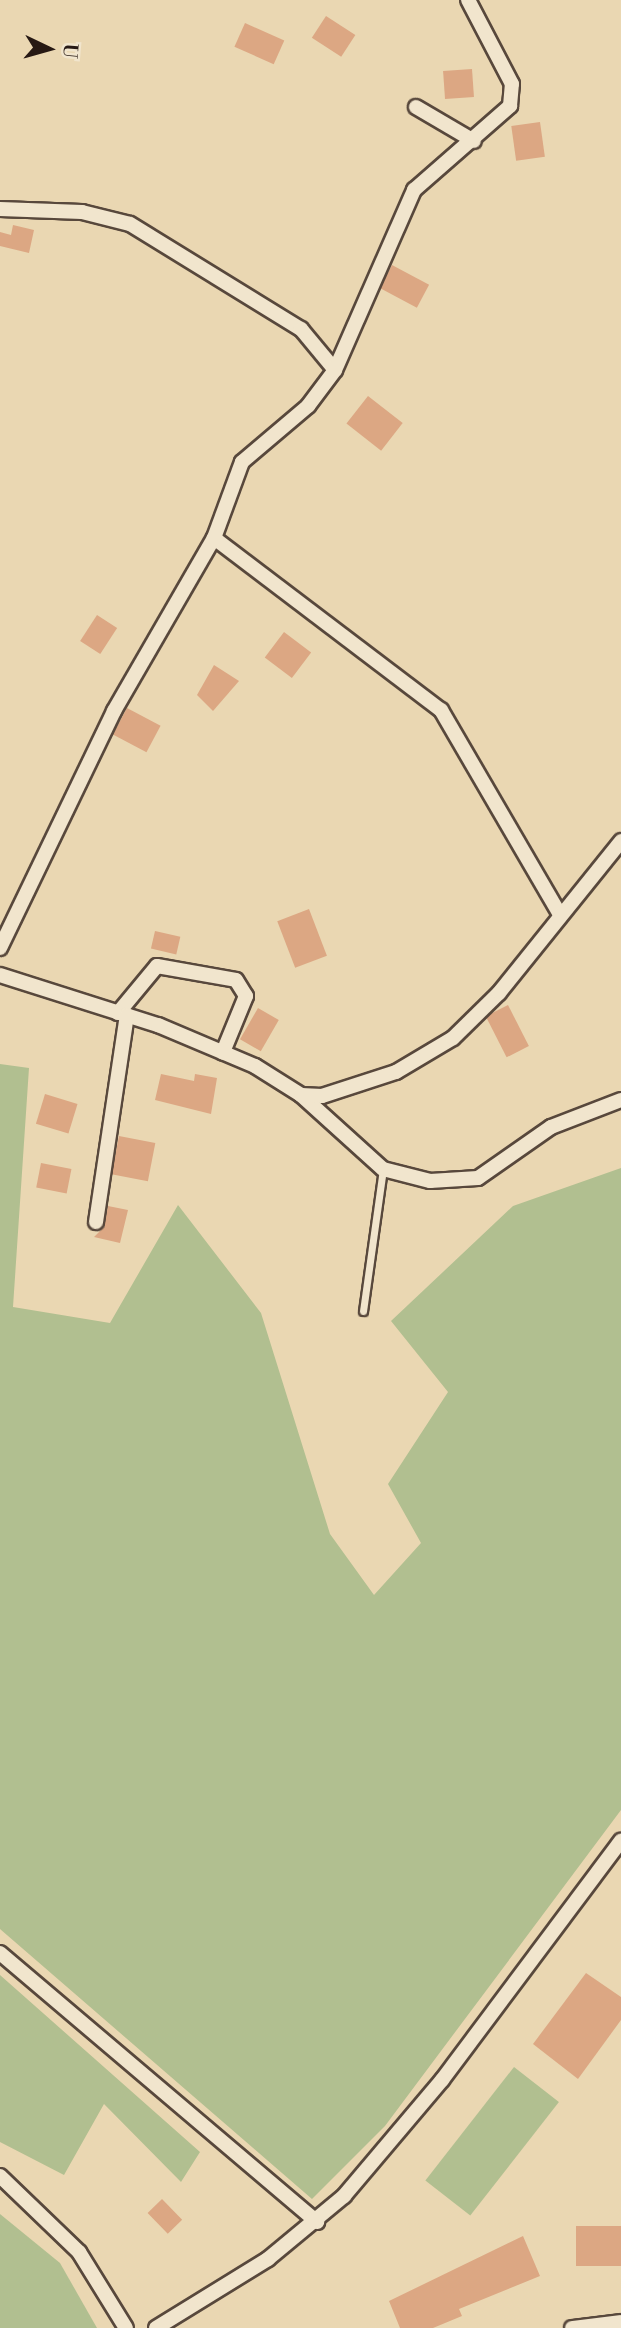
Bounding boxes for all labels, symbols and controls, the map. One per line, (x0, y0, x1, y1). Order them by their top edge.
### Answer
north arrow (14, 14, 84, 84)
text: U (57, 42, 83, 59)

